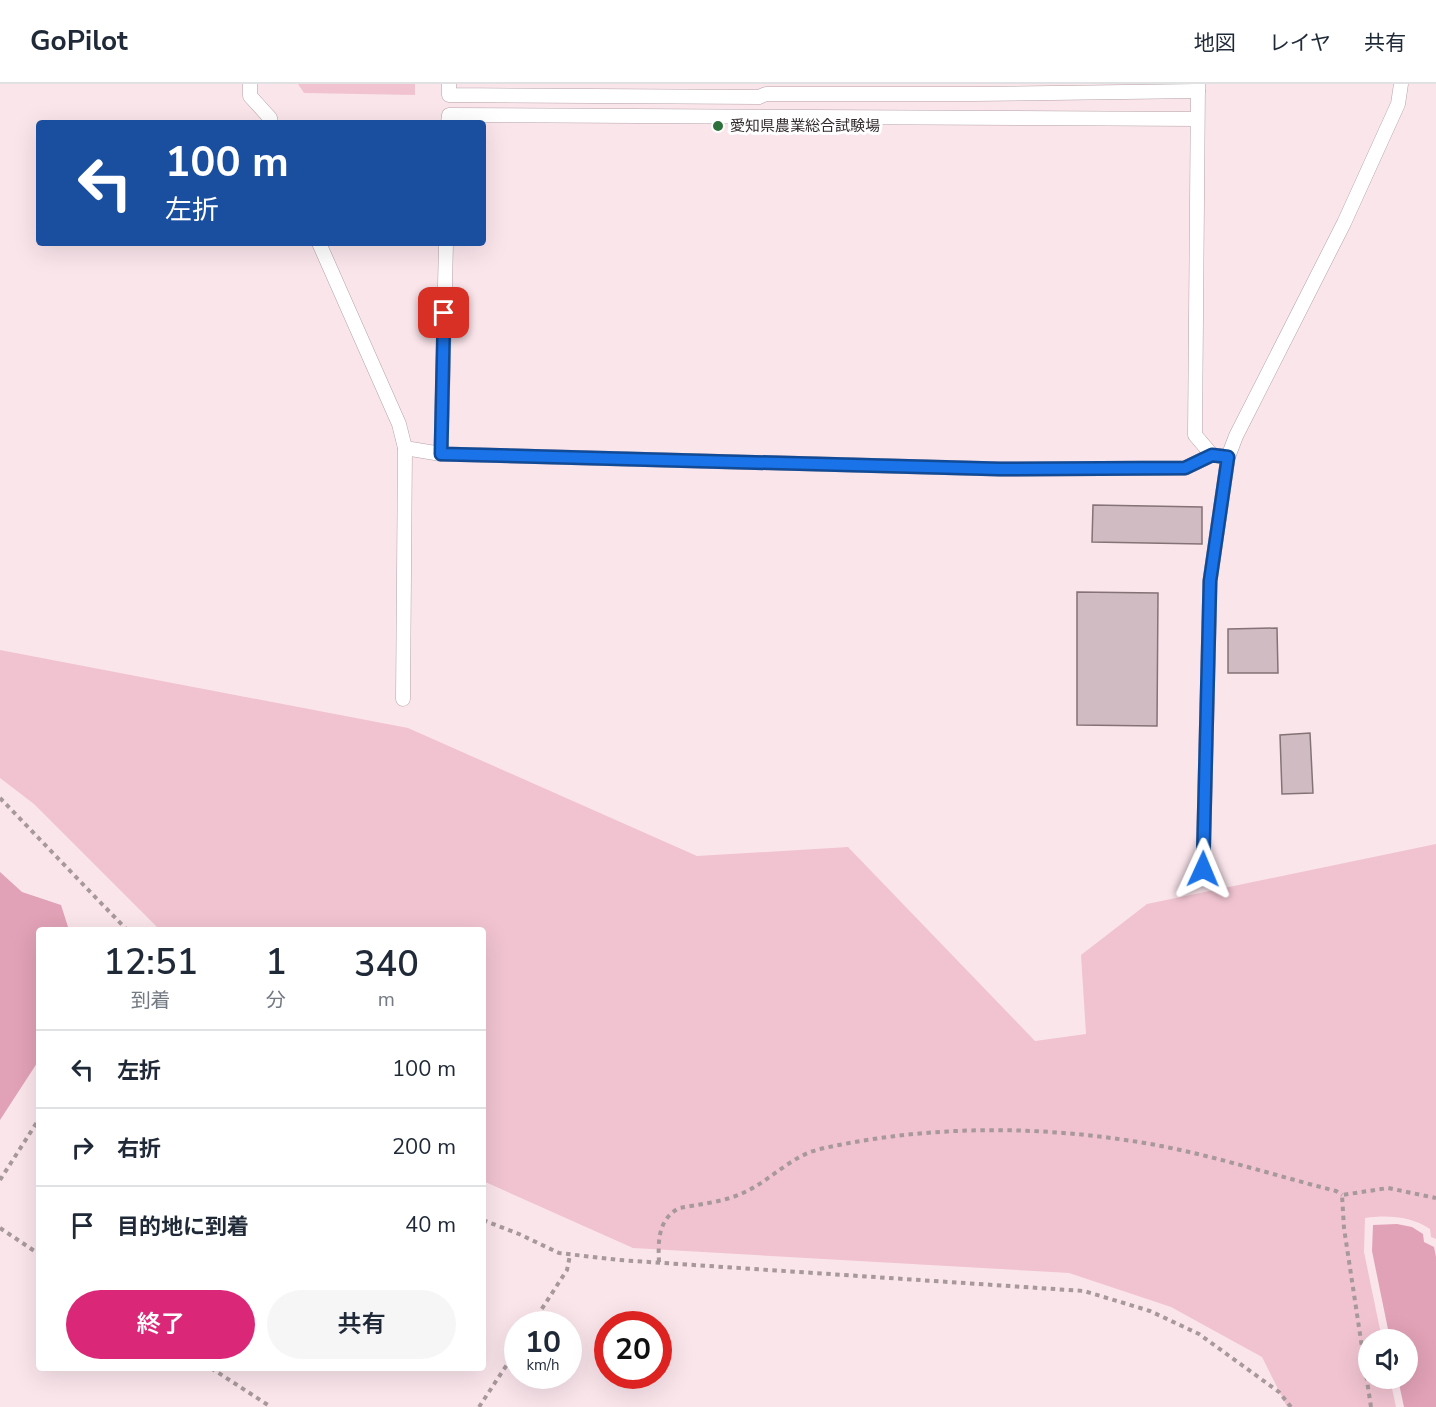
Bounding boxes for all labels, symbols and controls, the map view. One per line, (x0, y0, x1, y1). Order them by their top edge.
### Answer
text: GoPilot (30, 22, 128, 60)
text: 地図 (1194, 29, 1236, 57)
text: レイヤ (1269, 29, 1331, 57)
text: 共有 (1364, 29, 1406, 57)
place label: 愛知県農業総合試験場 (730, 116, 880, 136)
marker: 愛知県農業総合試験場 (711, 119, 725, 133)
text: 100 m (165, 134, 289, 191)
icon: left (66, 144, 144, 222)
text: 左折 (165, 192, 219, 229)
pin (418, 287, 469, 338)
icon: arrive (427, 296, 460, 329)
position arrow (1171, 837, 1235, 901)
text: 12:51 (103, 938, 198, 987)
text: 1 (265, 938, 287, 987)
text: 340 (354, 940, 419, 989)
text: m (378, 986, 395, 1013)
text: 到着 (131, 987, 171, 1014)
text: 分 (266, 987, 286, 1014)
icon: left (66, 1053, 99, 1086)
text: 100 m (392, 1054, 456, 1084)
text: 左折 (117, 1056, 161, 1086)
icon: right (66, 1131, 99, 1164)
text: 200 m (392, 1132, 456, 1162)
text: 右折 (117, 1134, 161, 1164)
icon: arrive (66, 1209, 99, 1242)
text: 40 m (405, 1210, 456, 1240)
text: 目的地に到着 (117, 1212, 249, 1242)
button: 終了 (66, 1290, 255, 1359)
button: 共有 (267, 1290, 456, 1359)
speed limit sign: 20 (594, 1311, 672, 1389)
text: 10 (525, 1322, 561, 1363)
map controls (1358, 1329, 1418, 1389)
button: sound (1358, 1329, 1418, 1389)
text: km/h (526, 1355, 560, 1375)

